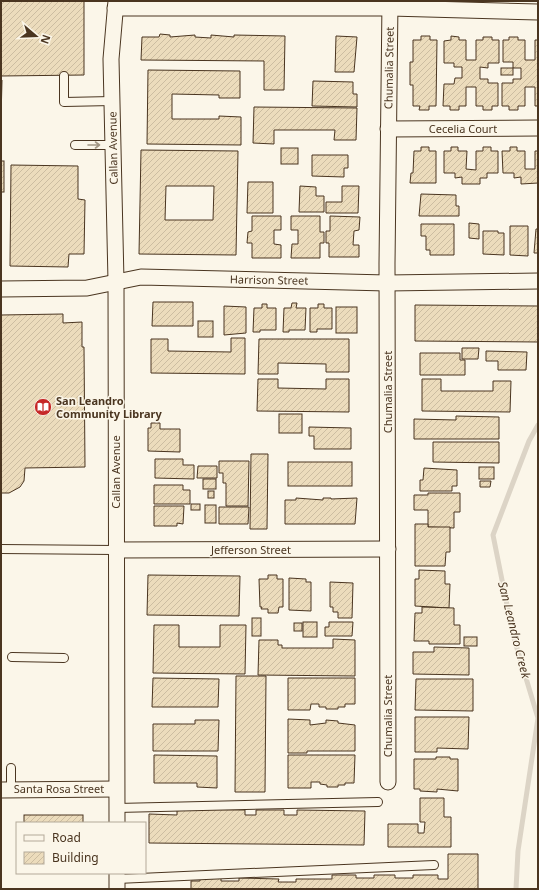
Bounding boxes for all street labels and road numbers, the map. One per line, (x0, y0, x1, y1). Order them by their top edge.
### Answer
street label: Chumalia Street (380, 27, 397, 109)
street label: Callan Avenue (104, 111, 121, 185)
street label: Cecelia Court (429, 121, 497, 136)
street label: Harrison Street (230, 271, 308, 288)
street label: Chumalia Street (380, 351, 395, 433)
street label: Callan Avenue (108, 435, 123, 509)
street label: Jefferson Street (210, 542, 291, 557)
street label: Chumalia Street (380, 675, 395, 757)
street label: Santa Rosa Street (14, 781, 104, 796)

